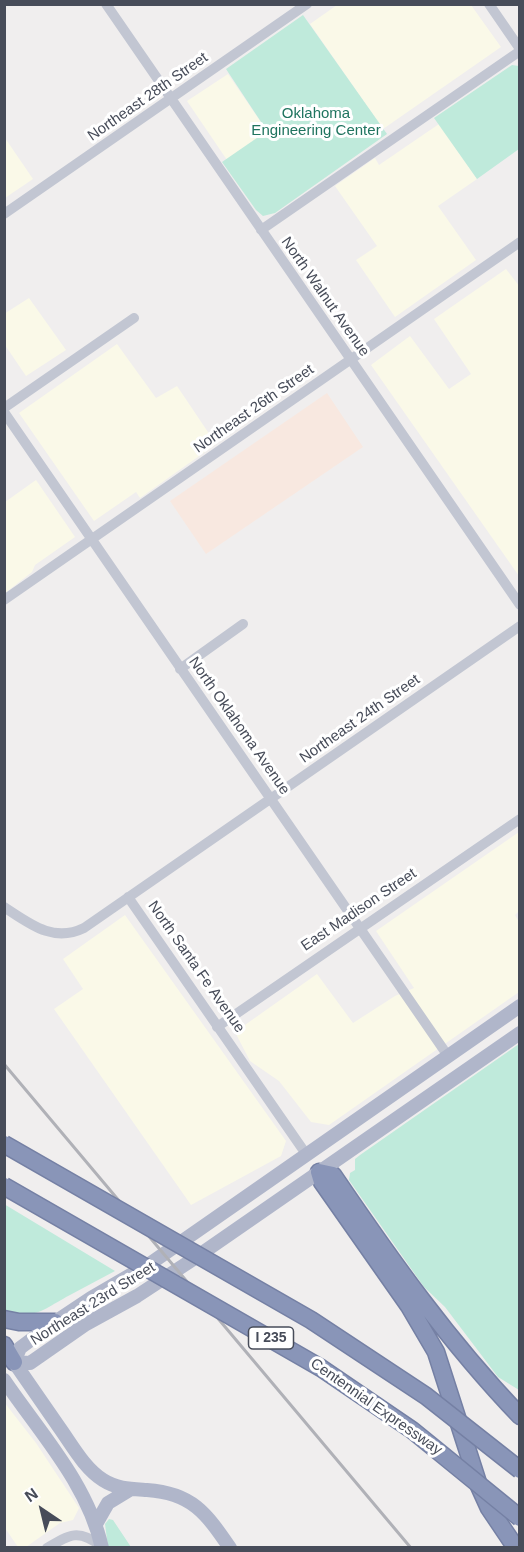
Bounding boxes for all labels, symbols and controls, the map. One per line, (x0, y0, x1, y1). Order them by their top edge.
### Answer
street label: Northeast 28th Street (84, 49, 212, 145)
park label: Oklahoma Engineering Center (251, 105, 381, 140)
street label: North Walnut Avenue (277, 234, 373, 360)
street label: Northeast 26th Street (190, 361, 318, 457)
street label: North Oklahoma Avenue (185, 654, 293, 798)
street label: Northeast 24th Street (296, 671, 424, 767)
street label: East Madison Street (298, 865, 420, 955)
street label: North Santa Fe Avenue (144, 898, 248, 1036)
street label: Northeast 23rd Street (27, 1258, 159, 1350)
road number: I 235 (248, 1327, 294, 1349)
street label: Centennial Expressway (307, 1355, 445, 1459)
north arrow (12, 1480, 72, 1540)
text: N (22, 1485, 41, 1505)

